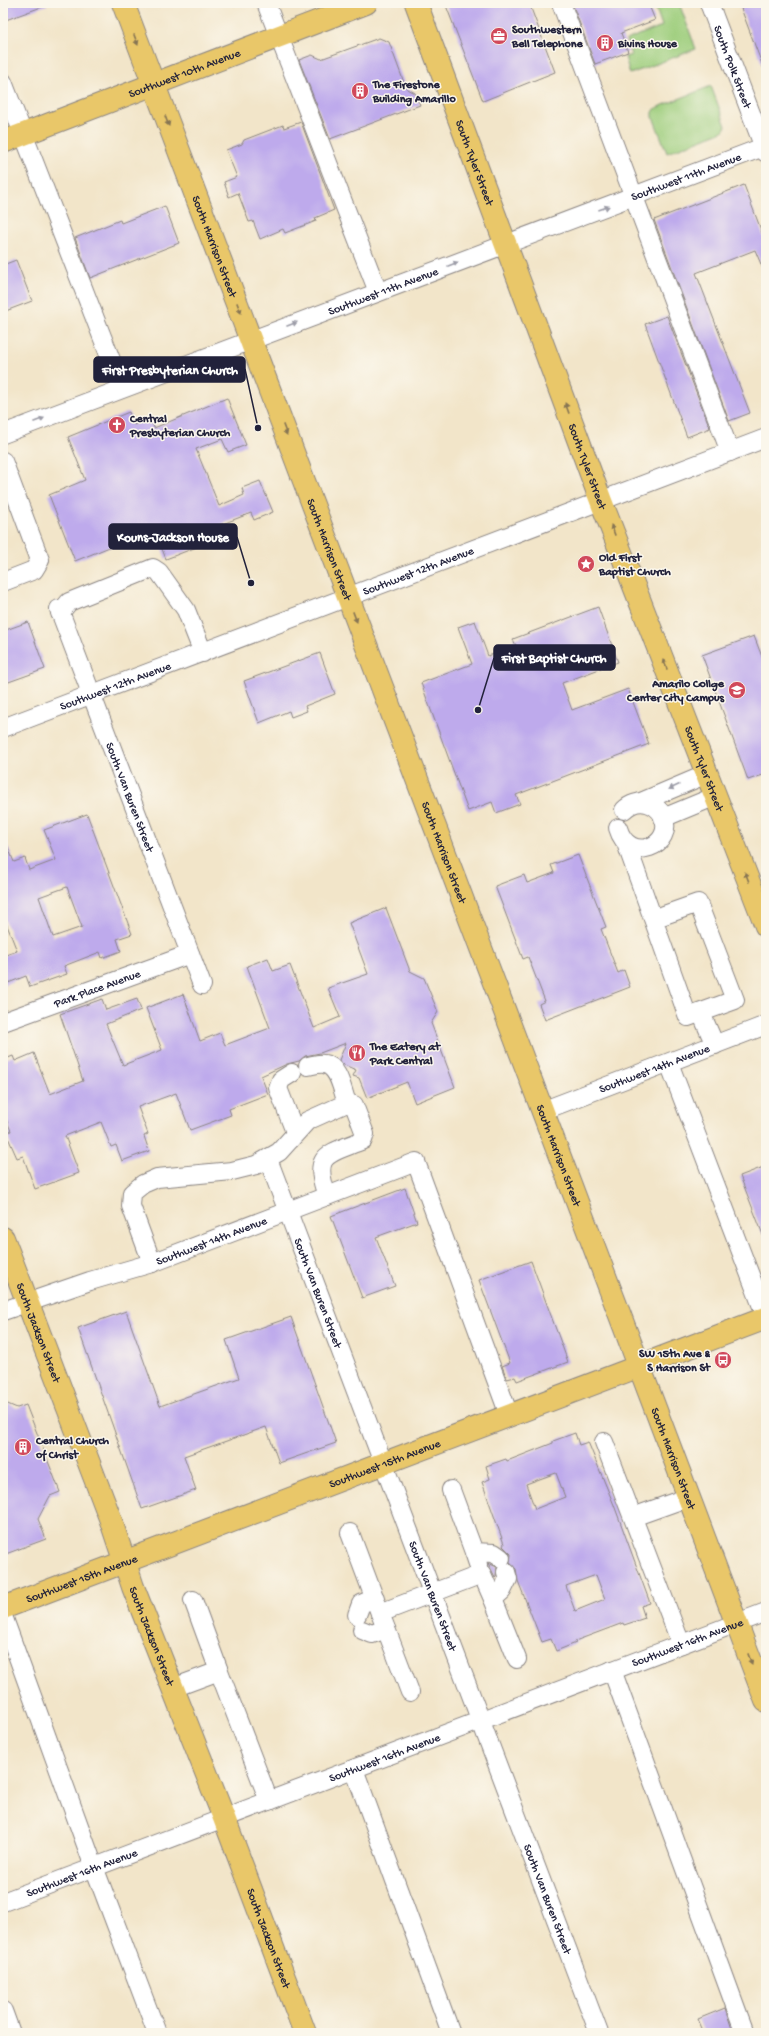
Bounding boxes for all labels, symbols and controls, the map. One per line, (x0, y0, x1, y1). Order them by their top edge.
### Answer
place label: Southwestern Bell Telephone (511, 24, 583, 52)
street label: South Polk Street (709, 24, 754, 112)
office icon: Southwestern Bell Telephone (489, 26, 509, 46)
building icon: Bivins House (595, 33, 615, 53)
one-way arrow (134, 34, 140, 46)
place label: Bivins House (617, 38, 678, 52)
street label: Southwest 10th Avenue (127, 46, 243, 102)
place label: The Firestone Building Amarillo (372, 79, 456, 107)
building icon: The Firestone Building Amarillo (350, 81, 370, 101)
one-way arrow (165, 116, 171, 128)
street label: South Tyler Street (451, 118, 496, 209)
street label: Southwest 11th Avenue (630, 151, 744, 205)
street label: South Harrison Street (188, 194, 239, 301)
one-way arrow (598, 204, 610, 210)
one-way arrow (447, 260, 459, 266)
street label: Southwest 11th Avenue (327, 265, 441, 320)
one-way arrow (236, 303, 242, 315)
one-way arrow (286, 321, 298, 327)
callout: First Presbyterian Church (94, 357, 245, 382)
text: First Presbyterian Church (101, 364, 238, 379)
one-way arrow (564, 402, 570, 414)
place label: Central Presbyterian Church (129, 413, 231, 441)
church icon: Central Presbyterian Church (107, 415, 127, 435)
one-way arrow (34, 417, 46, 423)
street label: South Tyler Street (564, 422, 609, 513)
one-way arrow (282, 424, 288, 436)
street label: South Harrison Street (302, 497, 354, 604)
one-way arrow (609, 523, 615, 535)
callout: Kouns-Jackson House (109, 524, 237, 549)
text: Kouns-Jackson House (116, 531, 230, 546)
street label: Southwest 12th Avenue (361, 544, 477, 600)
place label: Old First Baptist Church (598, 552, 671, 580)
place icon: Old First Baptist Church (576, 554, 596, 574)
one-way arrow (353, 611, 359, 623)
callout: First Baptist Church (494, 645, 615, 670)
text: First Baptist Church (501, 652, 606, 668)
one-way arrow (661, 658, 667, 670)
street label: Southwest 12th Avenue (58, 660, 174, 715)
place label: Amarilo Collge Center City Campus (626, 678, 725, 706)
school or university icon: Amarilo Collge Center City Campus (727, 680, 747, 700)
street label: South Tyler Street (680, 724, 726, 815)
street label: South Van Buren Street (101, 741, 156, 855)
one-way arrow (667, 785, 679, 791)
street label: South Harrison Street (417, 800, 469, 907)
one-way arrow (743, 870, 749, 882)
street label: Park Place Avenue (52, 967, 144, 1012)
place label: The Eatery at Park Central (369, 1041, 441, 1069)
street label: Southwest 14th Avenue (597, 1042, 713, 1097)
restaurant icon: The Eatery at Park Central (347, 1043, 367, 1063)
street label: South Harrison Street (532, 1103, 583, 1210)
street label: Southwest 14th Avenue (155, 1214, 270, 1270)
street label: South Van Buren Street (290, 1237, 344, 1351)
street label: South Jackson Street (12, 1281, 63, 1386)
place label: SW 15th Ave & S Harrison St (639, 1348, 711, 1376)
bus stop icon: SW 15th Ave & S Harrison St (713, 1350, 733, 1370)
street label: South Harrison Street (647, 1406, 698, 1513)
place label: Central Church of Christ (35, 1435, 110, 1463)
building icon: Central Church of Christ (13, 1437, 33, 1457)
street label: Southwest 15th Avenue (327, 1437, 443, 1492)
street label: South Van Buren Street (404, 1540, 459, 1654)
street label: Southwest 15th Avenue (25, 1552, 141, 1608)
street label: South Jackson Street (125, 1585, 177, 1689)
street label: Southwest 16th Avenue (630, 1616, 746, 1671)
one-way arrow (748, 1654, 754, 1666)
street label: Southwest 16th Avenue (328, 1731, 443, 1786)
street label: South Van Buren Street (519, 1843, 574, 1957)
street label: Southwest 16th Avenue (25, 1846, 141, 1901)
street label: South Jackson Street (242, 1887, 293, 1992)

